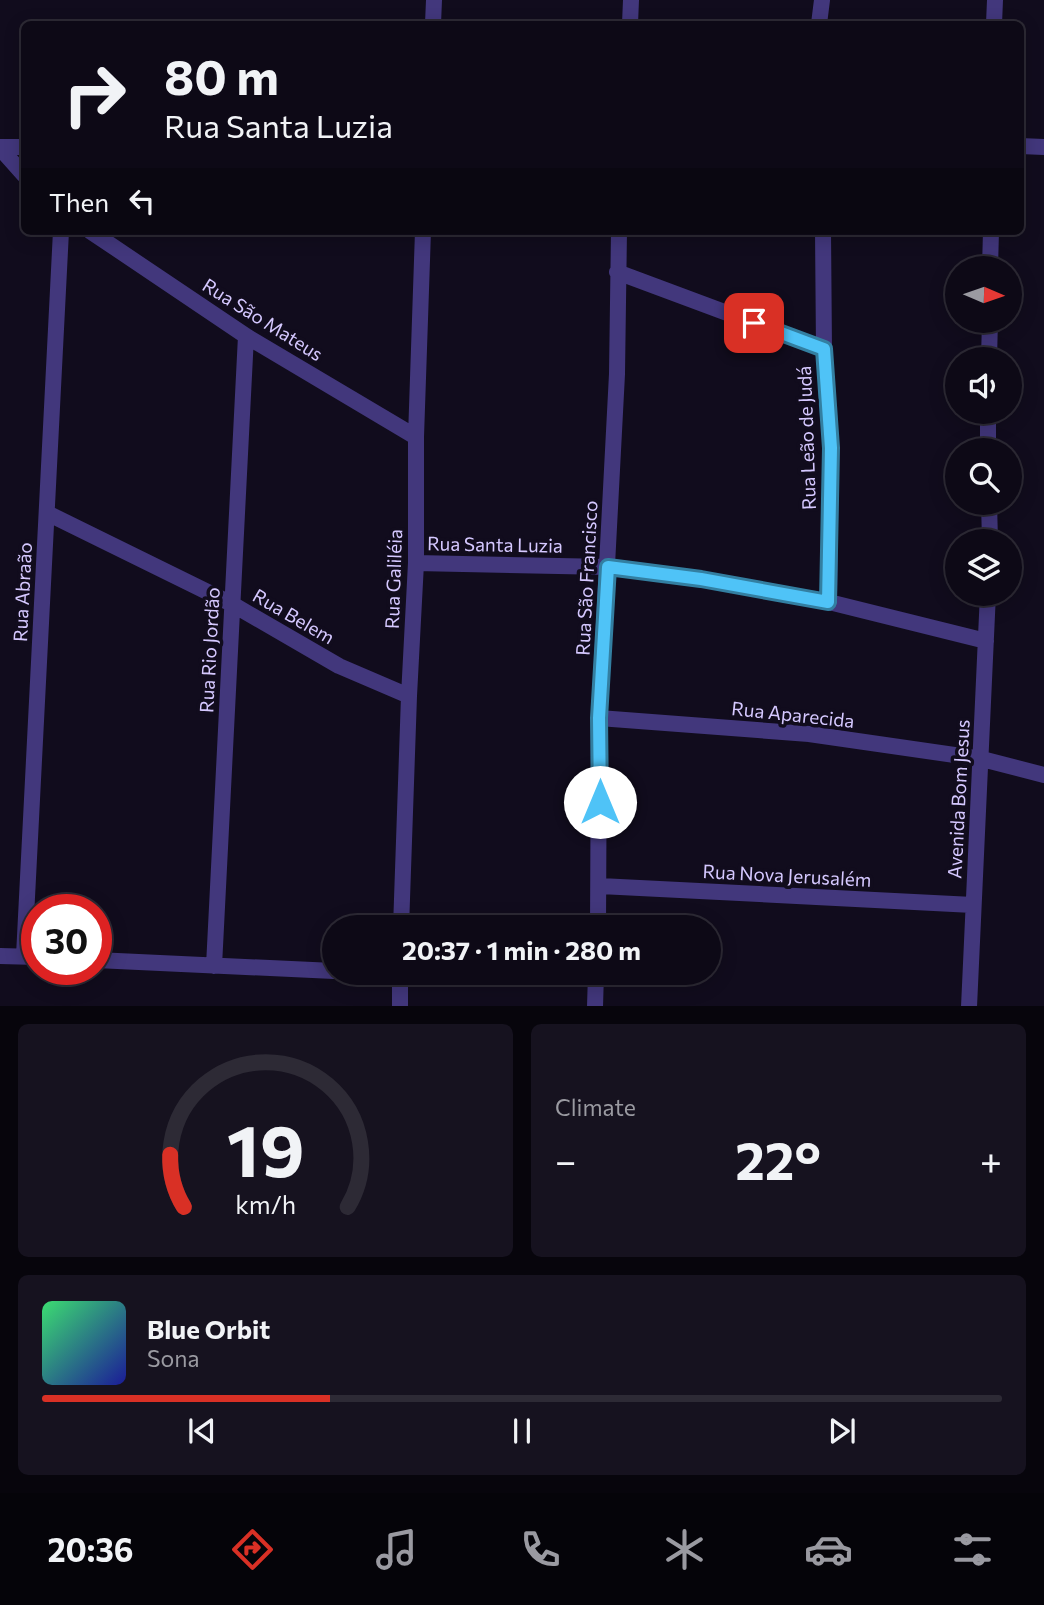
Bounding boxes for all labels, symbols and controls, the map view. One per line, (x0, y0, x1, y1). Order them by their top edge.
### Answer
text: 80 m (164, 45, 279, 105)
icon: right (49, 49, 140, 140)
text: Rua Santa Luzia (164, 105, 393, 145)
icon: left (123, 182, 161, 220)
text: Then (49, 186, 109, 217)
north arrow (945, 256, 1022, 332)
map controls (945, 256, 1022, 606)
street label: Rua São Mateus (199, 273, 327, 365)
pin (724, 293, 784, 353)
icon: arrive (735, 304, 773, 342)
button: sound (945, 347, 1022, 424)
street label: Rua Leão de Judá (792, 366, 820, 510)
button: search (945, 438, 1022, 515)
street label: Rua São Francisco (570, 500, 602, 656)
street label: Rua Galiléia (380, 529, 406, 629)
button: layers (945, 529, 1022, 606)
street label: Rua Santa Luzia (427, 531, 563, 557)
street label: Rua Abraão (8, 542, 36, 642)
street label: Rua Belem (249, 583, 339, 649)
street label: Rua Rio Jordão (194, 587, 224, 713)
street label: Rua Aparecida (730, 696, 856, 732)
street label: Avenida Bom Jesus (942, 719, 974, 879)
position arrow (563, 765, 637, 839)
street label: Rua Nova Jerusalém (702, 859, 872, 891)
speed limit sign: 30 (21, 894, 112, 985)
text: 20:37 · 1 min · 280 m (402, 934, 641, 965)
text: Climate (555, 1093, 636, 1121)
text: 19 (227, 1103, 304, 1192)
text: 22° (735, 1127, 821, 1191)
text: − (555, 1136, 577, 1183)
text: + (980, 1136, 1002, 1183)
text: km/h (235, 1188, 296, 1218)
text: Blue Orbit (147, 1313, 270, 1344)
text: Sona (147, 1344, 199, 1372)
icon: previous (183, 1412, 221, 1450)
icon: pause (503, 1412, 541, 1450)
icon: next (823, 1412, 861, 1450)
icon: directions (228, 1525, 277, 1574)
icon: music (372, 1525, 421, 1574)
icon: phone (516, 1525, 565, 1574)
icon: climate (660, 1525, 709, 1574)
icon: car (804, 1525, 853, 1574)
icon: filters (948, 1525, 997, 1574)
text: 20:36 (47, 1529, 134, 1569)

